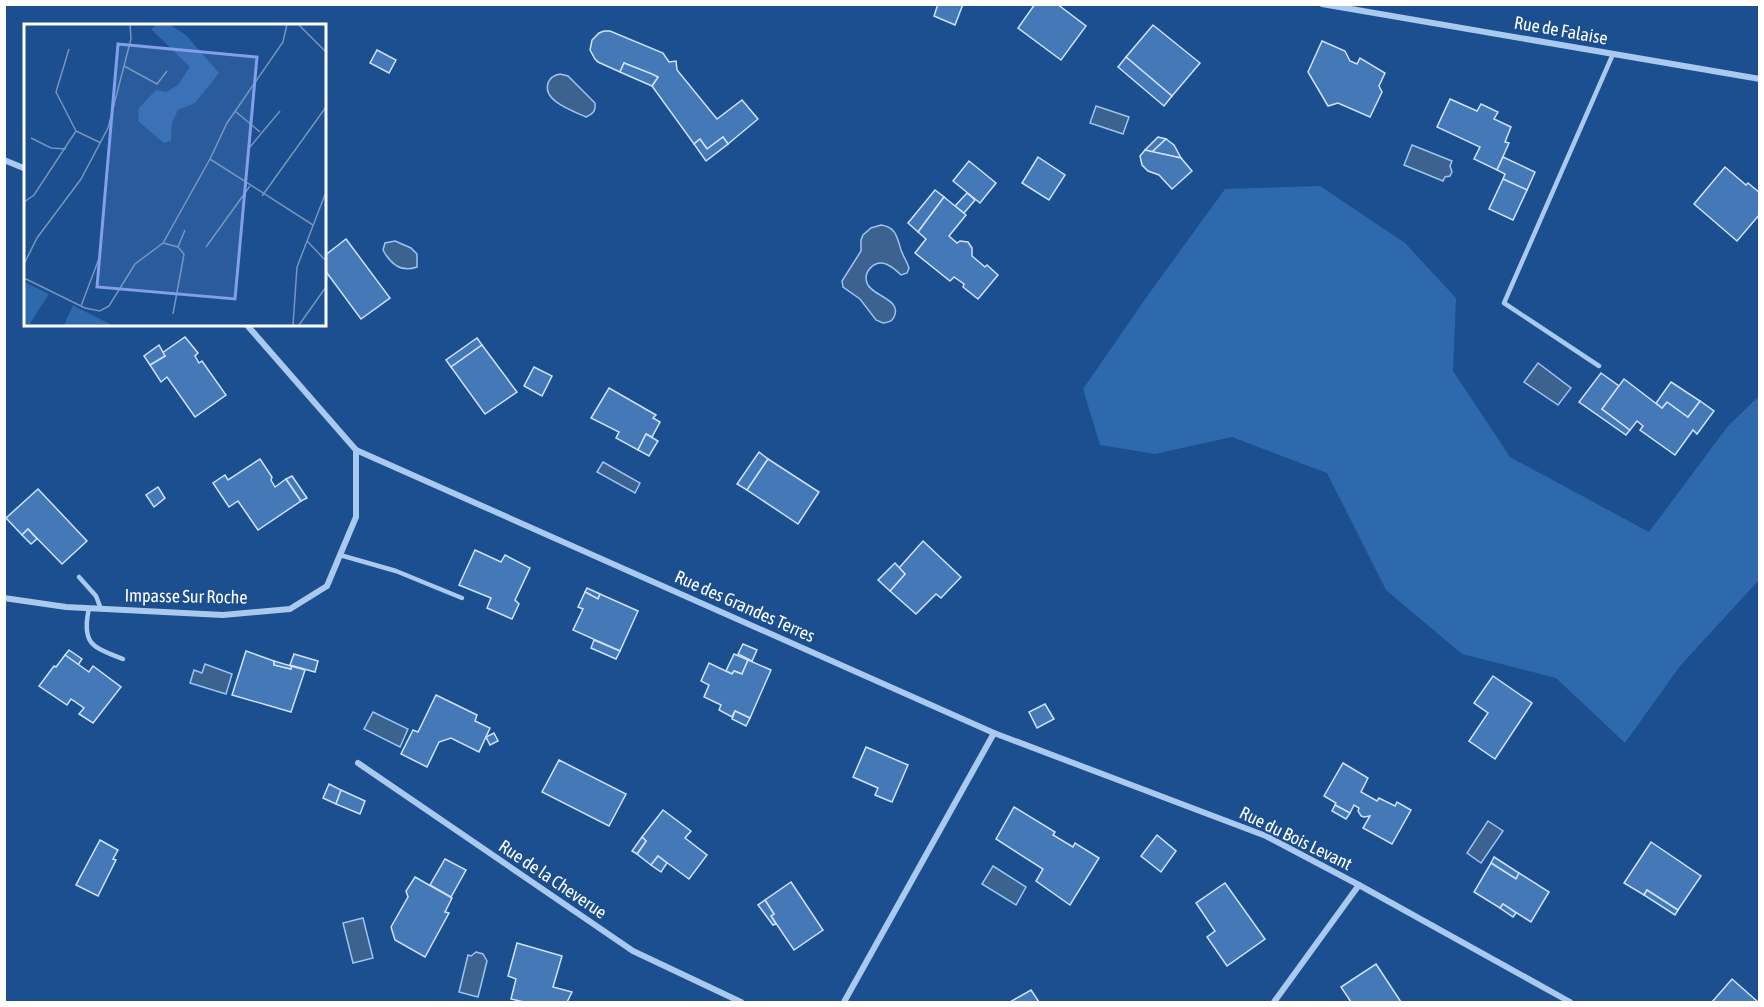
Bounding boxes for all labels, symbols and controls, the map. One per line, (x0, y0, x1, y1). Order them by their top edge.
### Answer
street label: Rue de Falaise (1513, 11, 1609, 49)
inset map (24, 24, 326, 326)
street label: Rue des Grandes Terres (672, 566, 818, 646)
street label: Impasse Sur Roche (124, 584, 248, 608)
street label: Rue du Bois Levant (1236, 802, 1356, 874)
street label: Rue de la Cheverue (495, 835, 611, 923)

